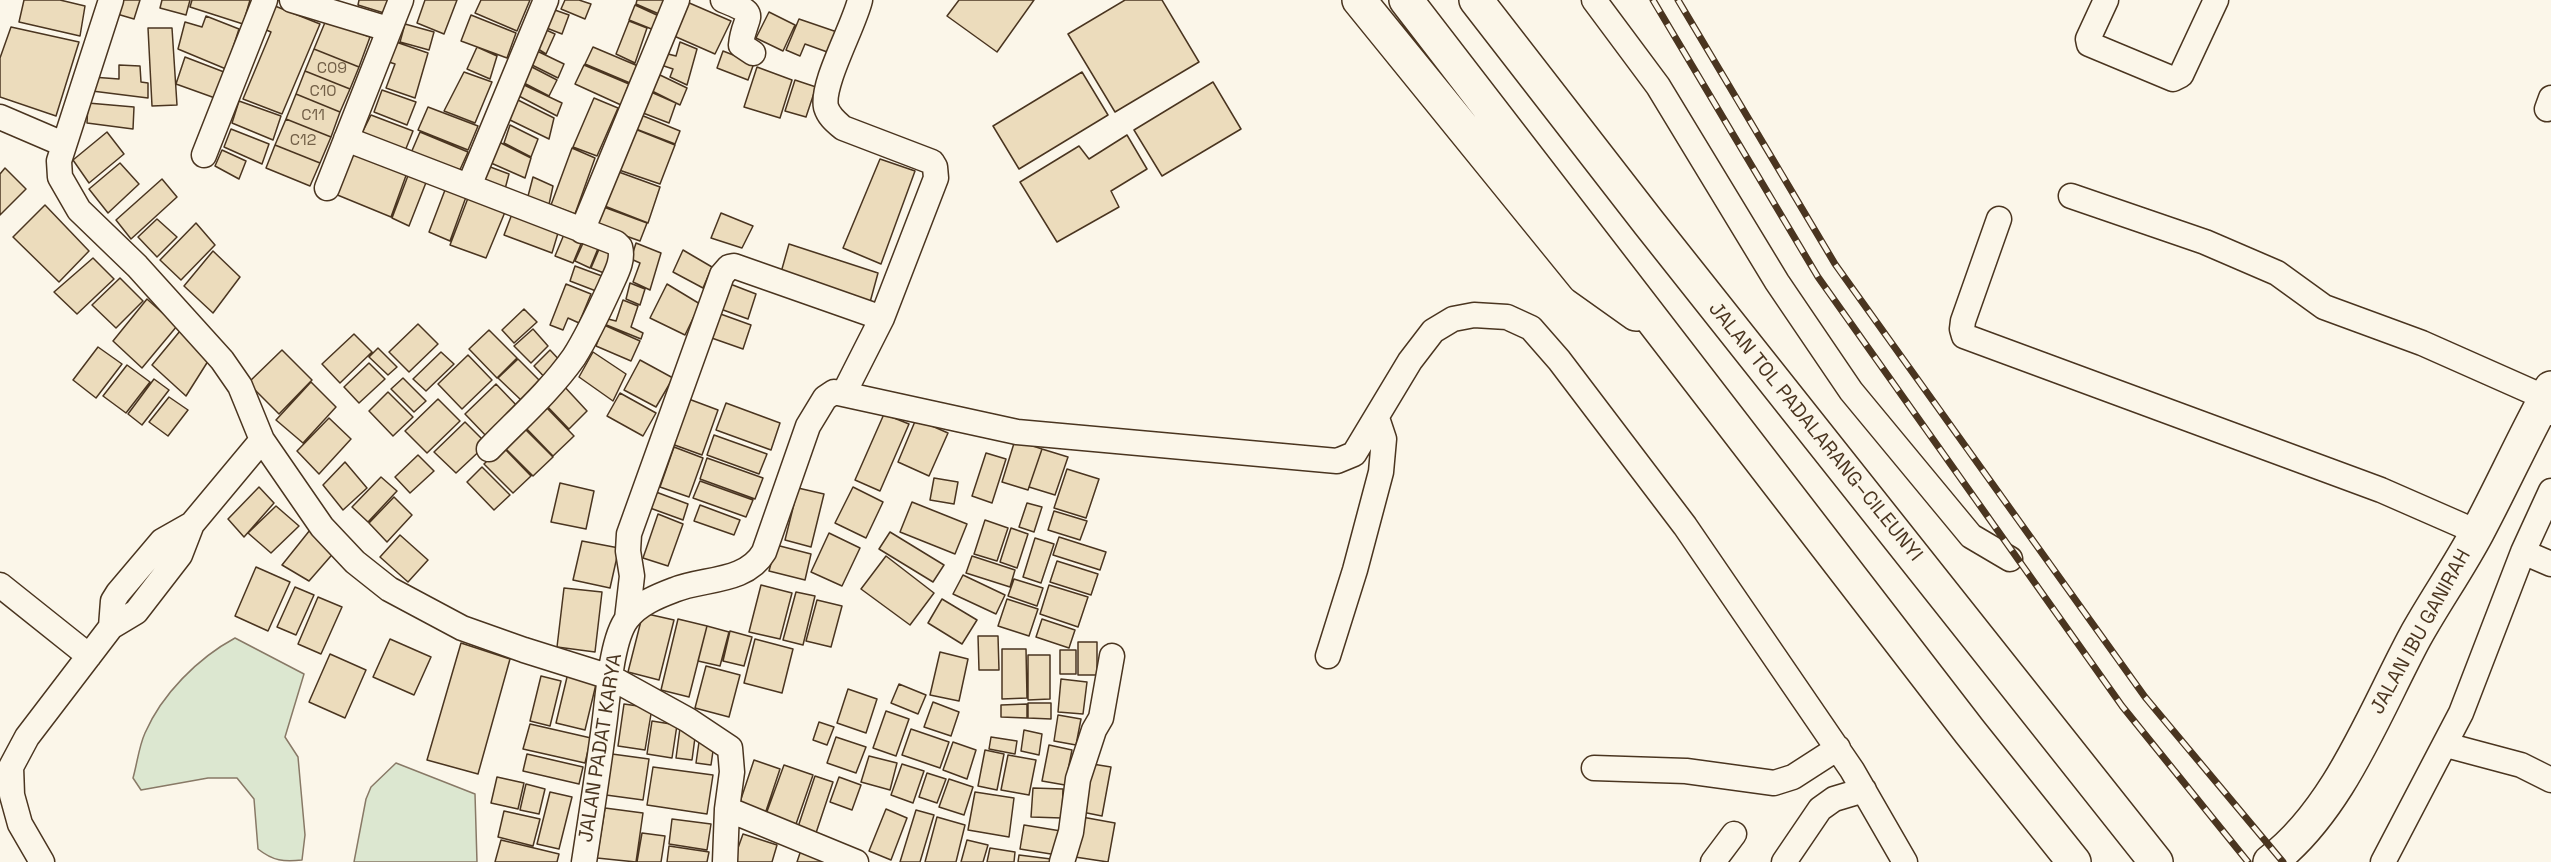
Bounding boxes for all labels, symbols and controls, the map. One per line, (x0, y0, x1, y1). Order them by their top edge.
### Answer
house number: C09 (317, 59, 347, 79)
house number: C10 (309, 82, 337, 102)
house number: C11 (301, 106, 325, 126)
house number: C12 (290, 131, 316, 151)
street label: JALAN TOL PADALARANG–CILEUNYI (1703, 298, 1927, 566)
street label: JALAN IBU GANIRAH (2366, 545, 2476, 719)
street label: JALAN PADAT KARYA (574, 652, 628, 844)

